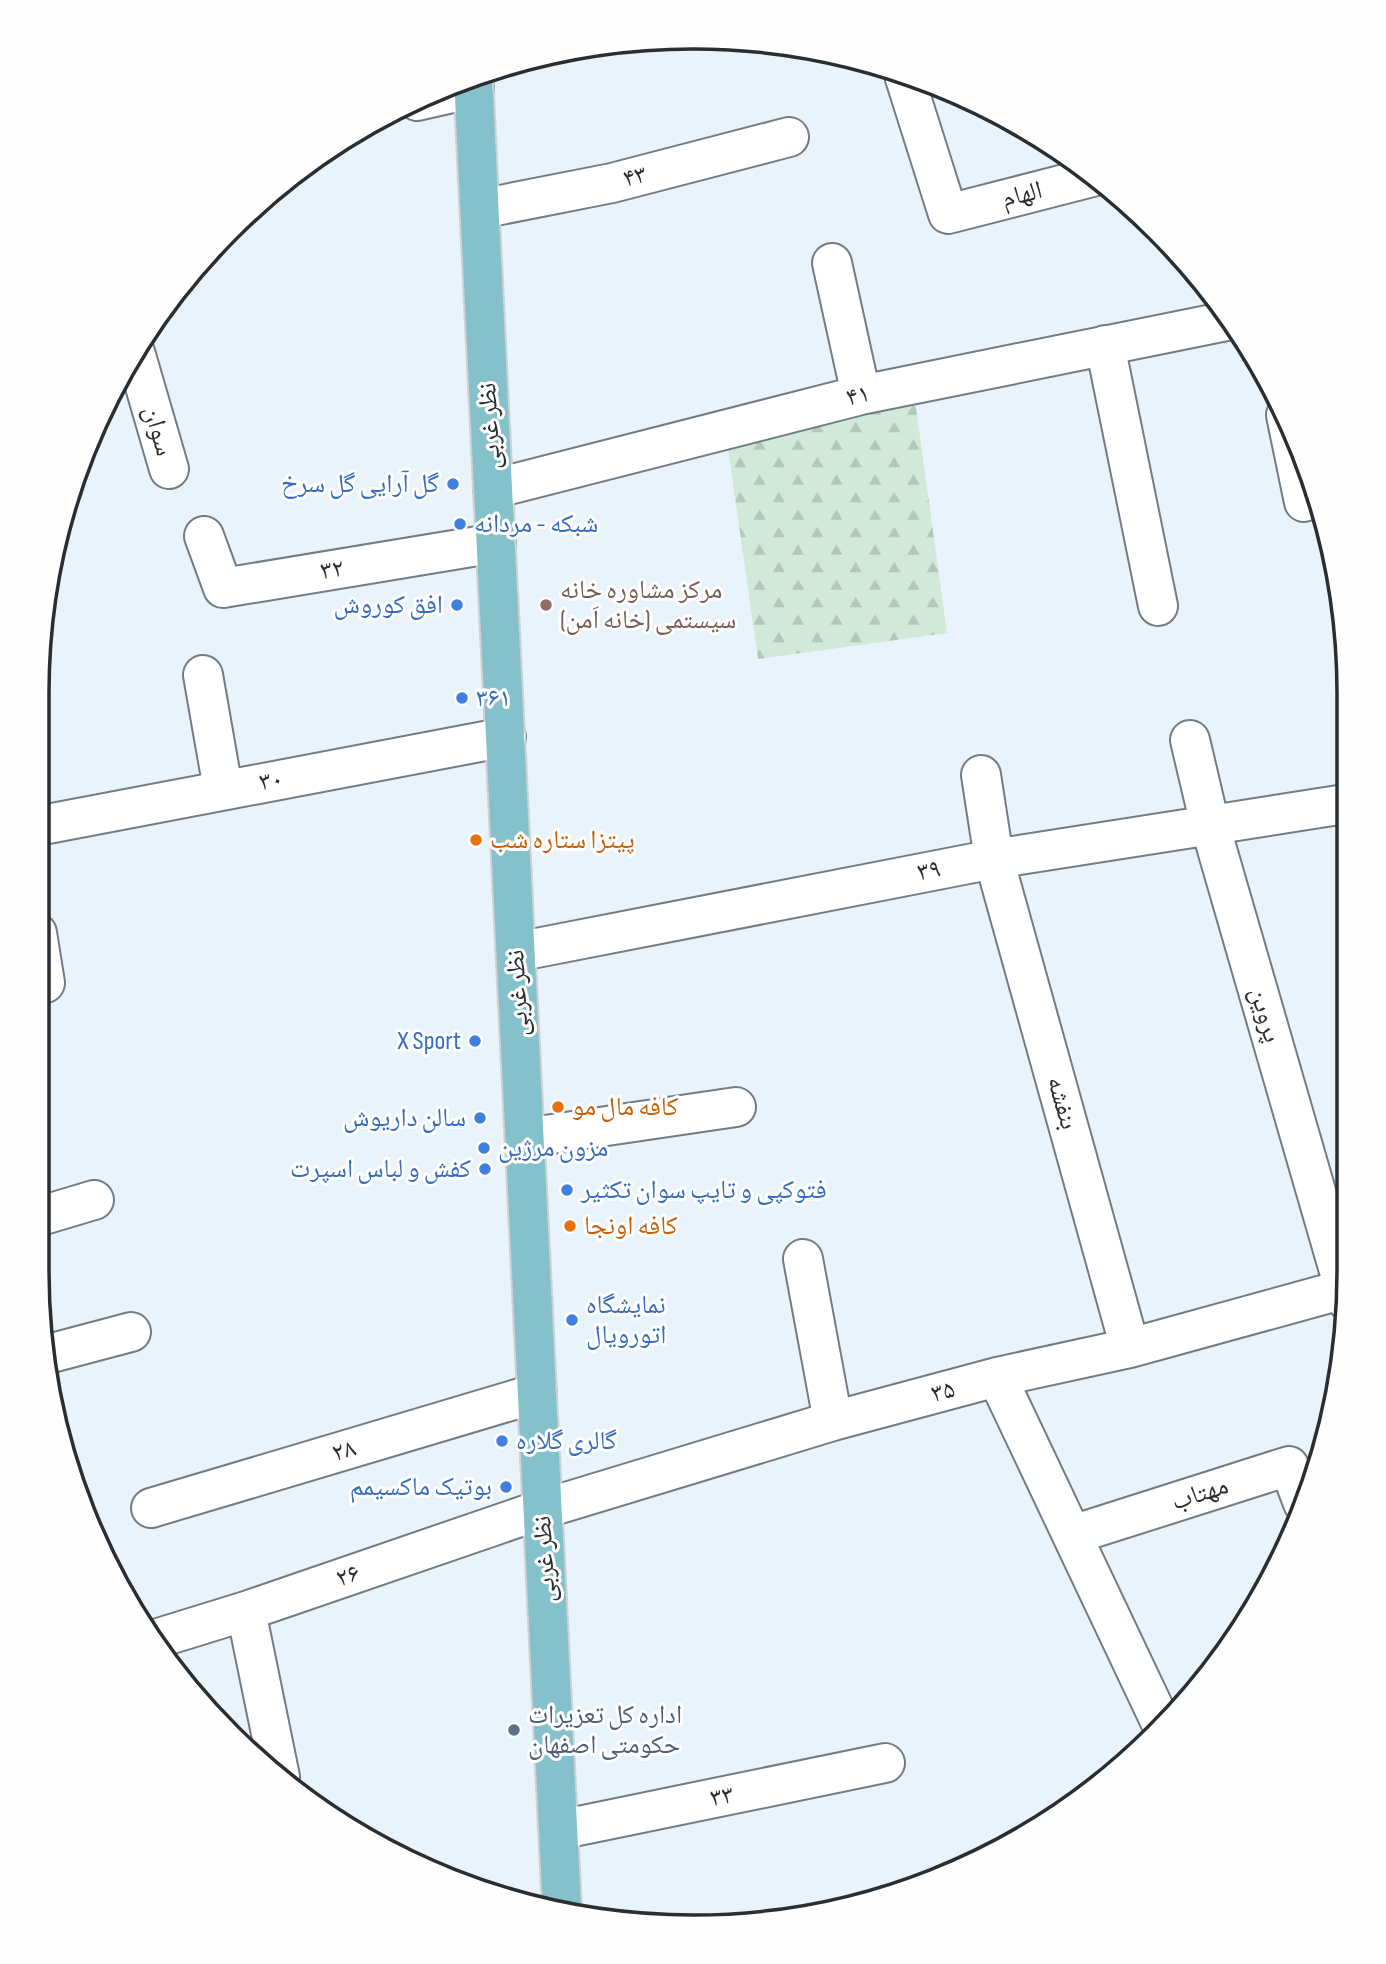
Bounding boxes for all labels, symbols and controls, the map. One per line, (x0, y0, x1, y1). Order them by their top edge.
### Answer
street label: ۴۳ (620, 159, 650, 195)
street label: الهام (998, 175, 1046, 216)
street label: ۴۱ (843, 378, 873, 414)
street label: نظر غربی (472, 382, 508, 470)
street label: سوان (136, 402, 180, 460)
place label: گل آرایی گل سرخ (281, 469, 439, 500)
marker: گل آرایی گل سرخ (445, 476, 461, 492)
place label: شبکه - مردانه (474, 509, 598, 540)
marker: شبکه - مردانه (452, 516, 468, 532)
street label: ۳۲ (318, 553, 346, 587)
place label: مرکز مشاوره خانه سیستمی (خانه اَمن) (560, 575, 736, 636)
place label: افق کوروش (334, 590, 443, 621)
marker: افق کوروش (449, 597, 465, 613)
marker: مرکز مشاوره خانه سیستمی (خانه اَمن) (538, 597, 554, 613)
place label: ۳۶۱ (476, 683, 511, 714)
marker: ۳۶۱ (454, 690, 470, 706)
street label: ۳۰ (257, 764, 285, 798)
place label: پیتزا ستاره شب (490, 825, 635, 856)
marker: پیتزا ستاره شب (468, 832, 484, 848)
street label: ۳۹ (915, 854, 943, 888)
street label: نظر غربی (500, 949, 536, 1037)
street label: پروین (1242, 984, 1288, 1046)
place label: X Sport (397, 1026, 461, 1057)
marker: X Sport (467, 1033, 483, 1049)
street label: بنفشه (1040, 1073, 1084, 1133)
place label: کافه مال مو (572, 1092, 678, 1123)
marker: کافه مال مو (550, 1099, 566, 1115)
place label: سالن داریوش (343, 1103, 466, 1134)
marker: سالن داریوش (472, 1110, 488, 1126)
place label: مزون مرژین (498, 1133, 608, 1164)
marker: مزون مرژین (476, 1140, 492, 1156)
place label: کفش و لباس اسپرت (290, 1154, 471, 1185)
marker: کفش و لباس اسپرت (477, 1161, 493, 1177)
place label: فتوکپی و تایپ سوان تکثیر (580, 1175, 827, 1206)
marker: فتوکپی و تایپ سوان تکثیر (559, 1182, 575, 1198)
place label: کافه اونجا (584, 1211, 678, 1242)
marker: کافه اونجا (562, 1218, 578, 1234)
place label: نمایشگاه اتورویال (586, 1290, 666, 1351)
marker: نمایشگاه اتورویال (564, 1312, 580, 1328)
street label: ۳۵ (928, 1374, 958, 1410)
place label: گالری گلاره (516, 1426, 617, 1457)
street label: ۲۸ (328, 1433, 360, 1469)
marker: گالری گلاره (494, 1433, 510, 1449)
street label: مهتاب (1168, 1470, 1232, 1518)
place label: بوتیک ماکسیمم (350, 1472, 492, 1503)
marker: بوتیک ماکسیمم (498, 1479, 514, 1495)
street label: نظر غربی (527, 1515, 563, 1603)
street label: ۲۶ (332, 1558, 364, 1594)
place label: اداره کل تعزیرات حکومتی اصفهان (528, 1700, 682, 1761)
marker: اداره کل تعزیرات حکومتی اصفهان (506, 1722, 522, 1738)
street label: ۳۳ (708, 1780, 736, 1814)

